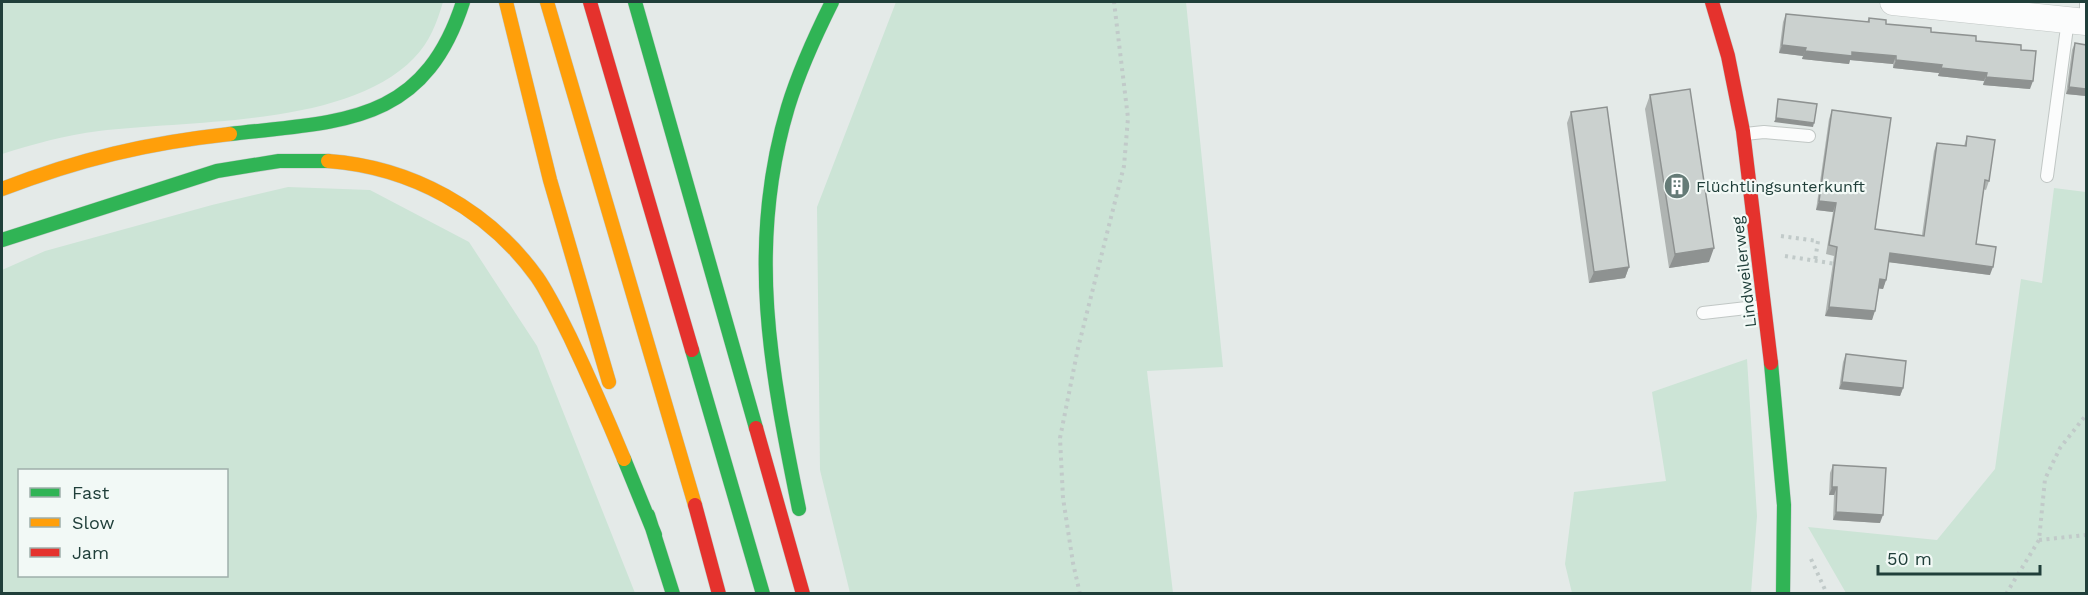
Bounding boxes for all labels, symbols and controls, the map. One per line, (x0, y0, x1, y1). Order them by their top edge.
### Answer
building icon: Flüchtlingsunterkunft (1662, 171, 1692, 201)
place label: Flüchtlingsunterkunft (1696, 177, 1865, 196)
street label: Lindweilerweg (1728, 215, 1760, 329)
legend (18, 469, 228, 577)
text: Fast (72, 482, 110, 503)
text: Slow (72, 512, 115, 533)
scale bar (1878, 538, 2040, 576)
text: Jam (72, 542, 109, 563)
text: 50 m (1887, 548, 1932, 569)

